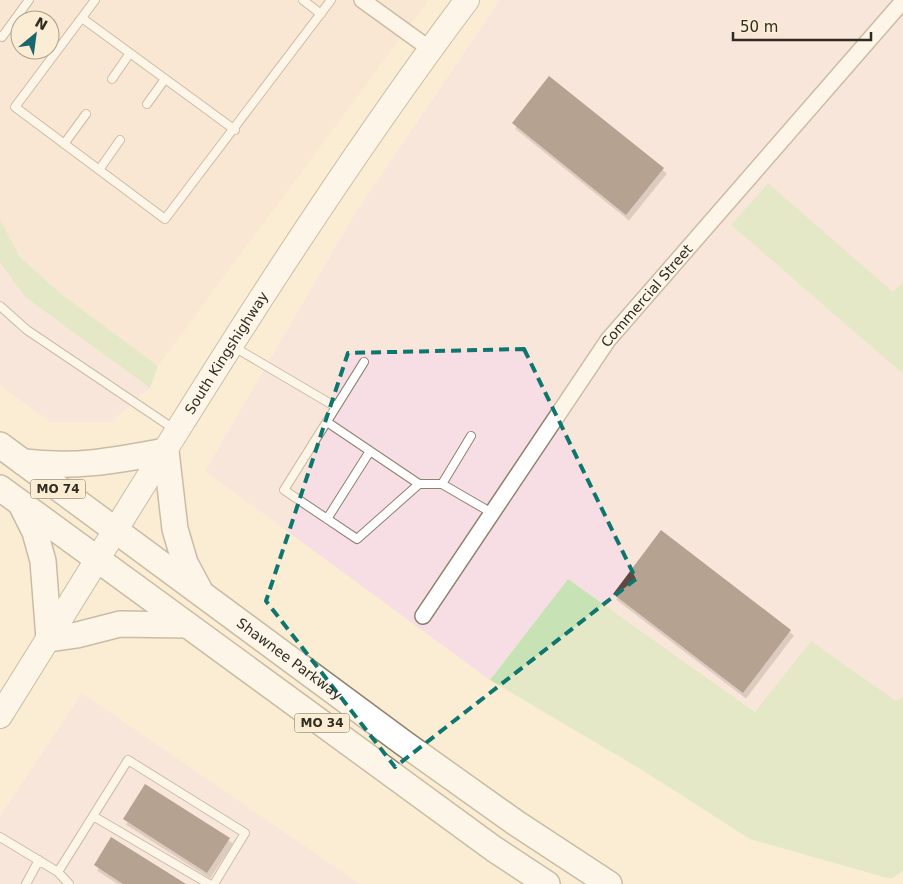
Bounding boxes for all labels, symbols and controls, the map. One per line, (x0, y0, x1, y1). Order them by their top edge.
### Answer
north arrow (10, 10, 60, 60)
scale bar (733, 10, 870, 42)
text: N (32, 14, 50, 33)
text: 50 m (740, 18, 778, 36)
street label: Commercial Street (598, 241, 696, 350)
street label: South Kingshighway (182, 289, 271, 417)
road number: MO 74 (30, 479, 86, 498)
street label: Shawnee Parkway (234, 615, 345, 703)
road number: MO 34 (294, 714, 350, 732)

